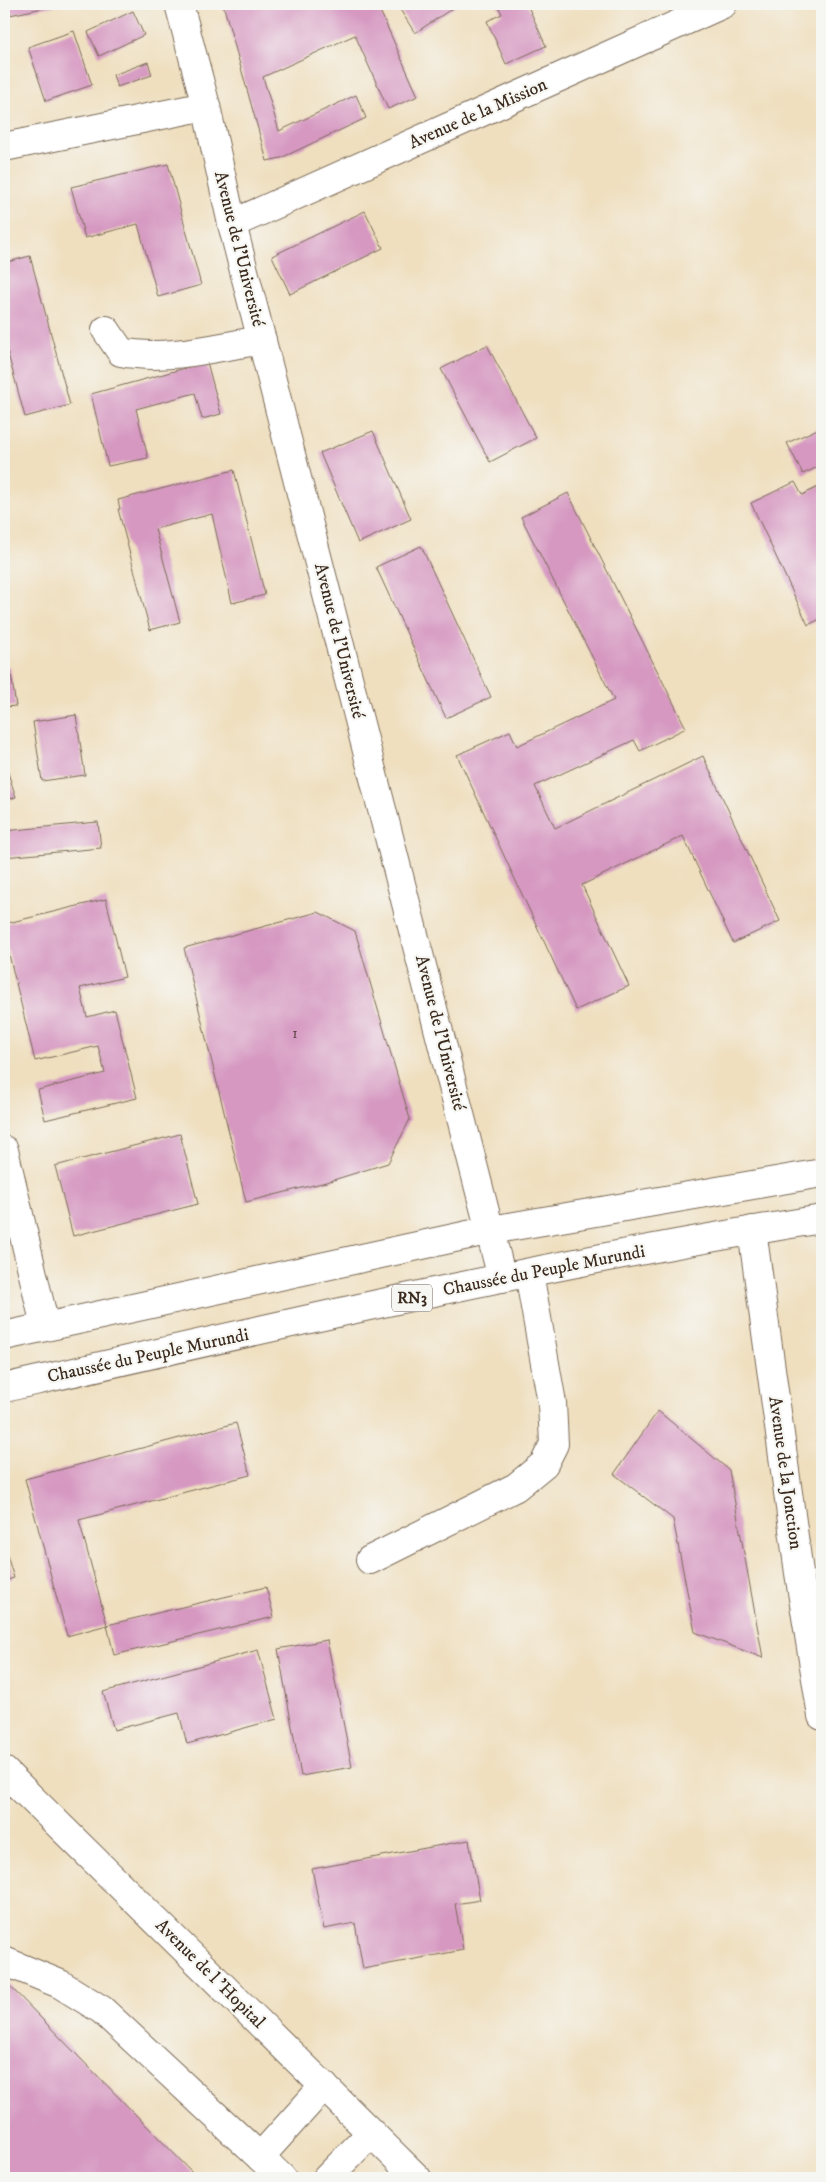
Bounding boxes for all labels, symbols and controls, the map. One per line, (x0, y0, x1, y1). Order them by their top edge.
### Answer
street label: Avenue de la Mission (406, 73, 551, 154)
street label: Avenue de l'Université (209, 169, 269, 330)
street label: Avenue de l'Université (309, 561, 369, 722)
street label: Avenue de l'Université (410, 953, 470, 1114)
house number: 1 (292, 1024, 298, 1043)
street label: Chaussée du Peuple Murundi (441, 1241, 647, 1301)
road number: RN3 (392, 1285, 432, 1312)
street label: Chaussée du Peuple Murundi (45, 1324, 251, 1388)
street label: Avenue de la Jonction (763, 1395, 807, 1551)
street label: Avenue de l 'Hopital (151, 1915, 270, 2034)

